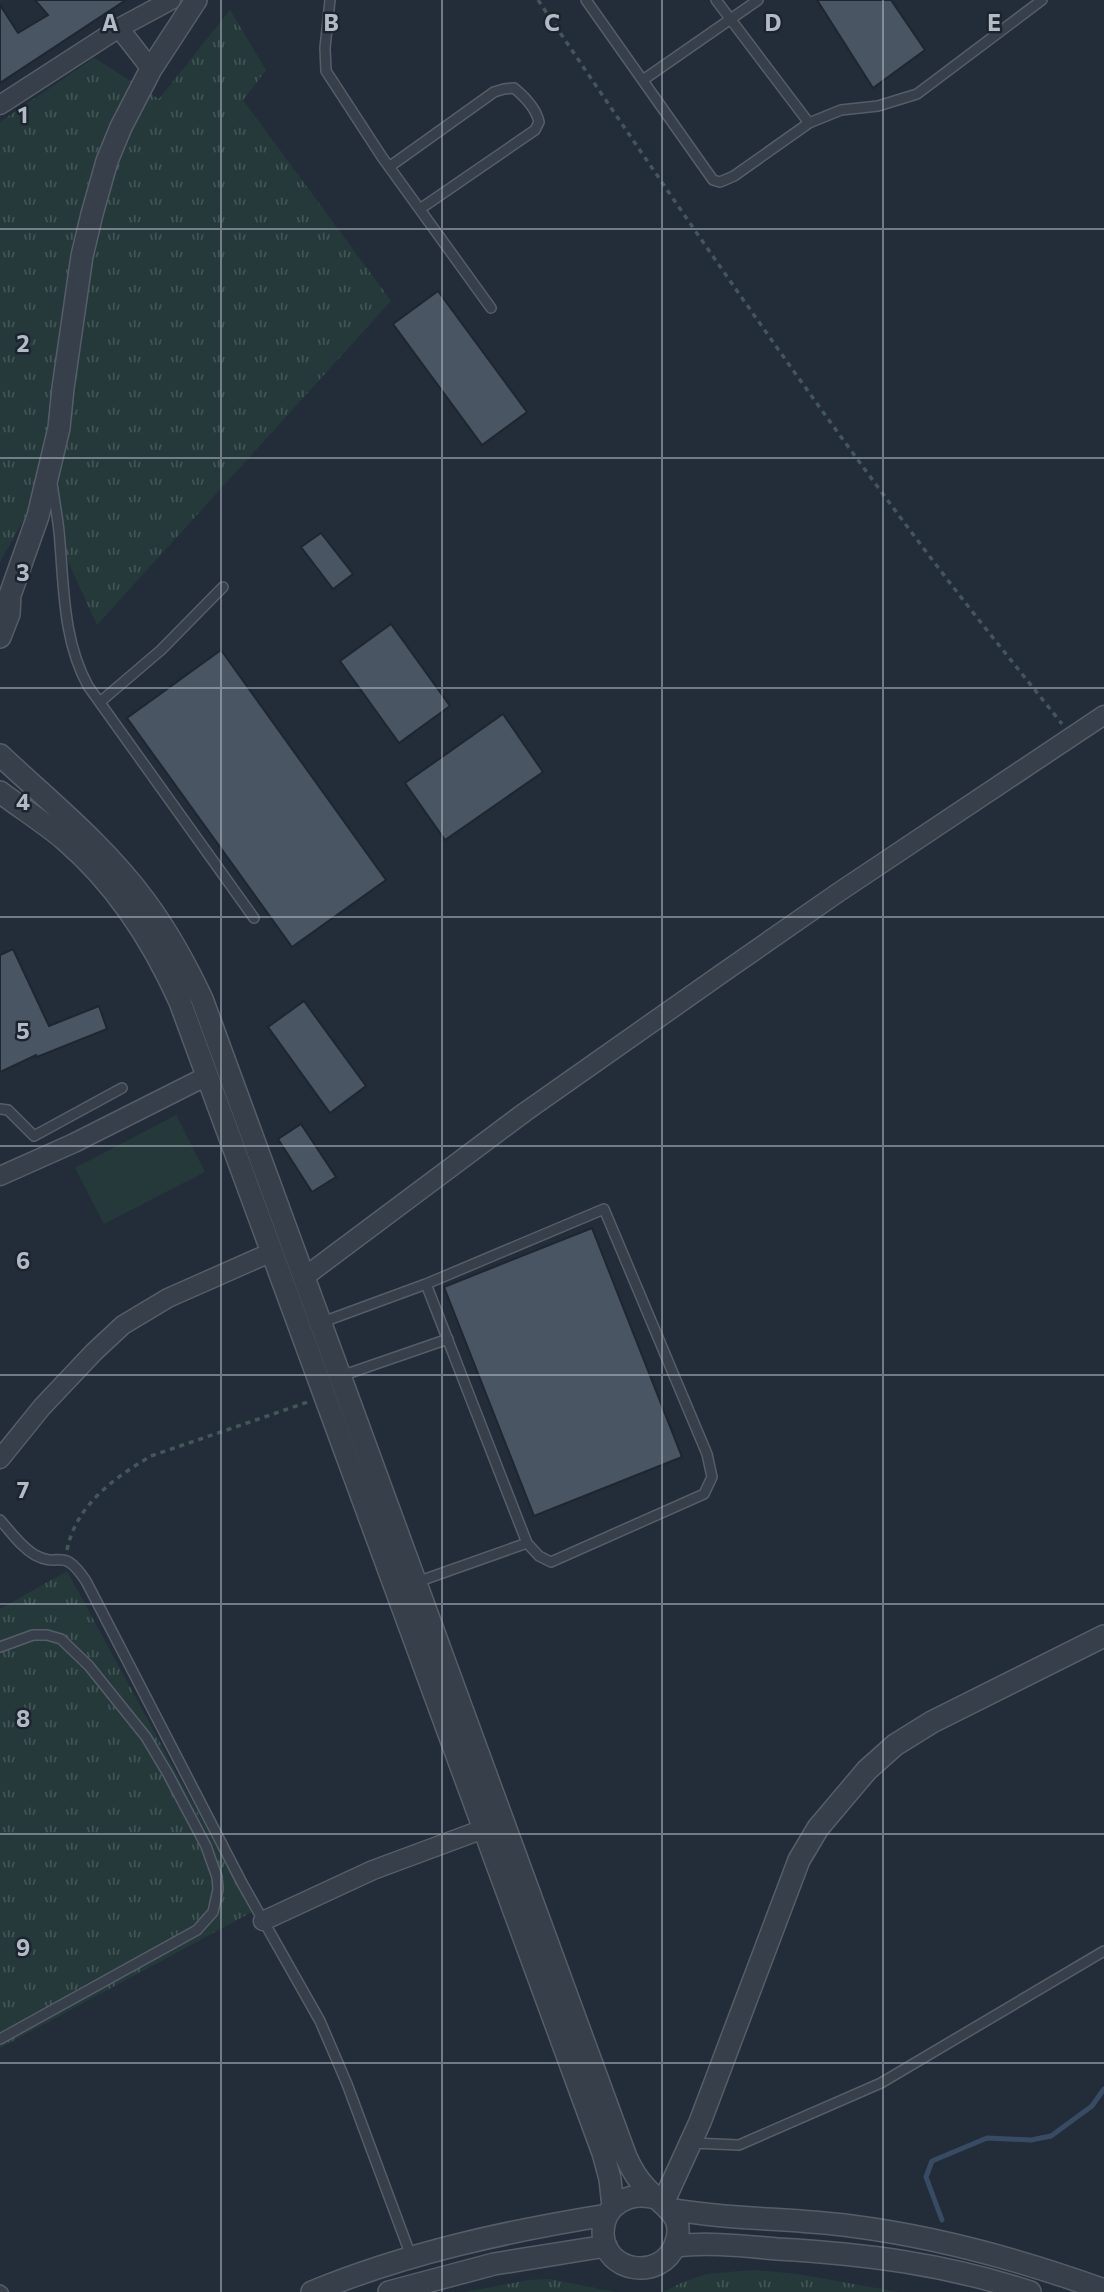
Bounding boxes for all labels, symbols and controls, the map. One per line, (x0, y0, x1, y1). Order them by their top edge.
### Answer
text: A (102, 8, 119, 36)
text: B (323, 8, 339, 36)
text: C (544, 8, 560, 36)
text: D (765, 8, 782, 36)
text: E (987, 8, 1001, 36)
text: 1 (18, 100, 28, 128)
text: 2 (16, 329, 30, 357)
text: 3 (16, 558, 30, 586)
text: 4 (16, 787, 30, 815)
text: 5 (16, 1016, 30, 1044)
text: 6 (16, 1246, 30, 1274)
text: 7 (17, 1475, 29, 1503)
text: 8 (16, 1704, 30, 1732)
text: 9 (16, 1933, 30, 1961)

